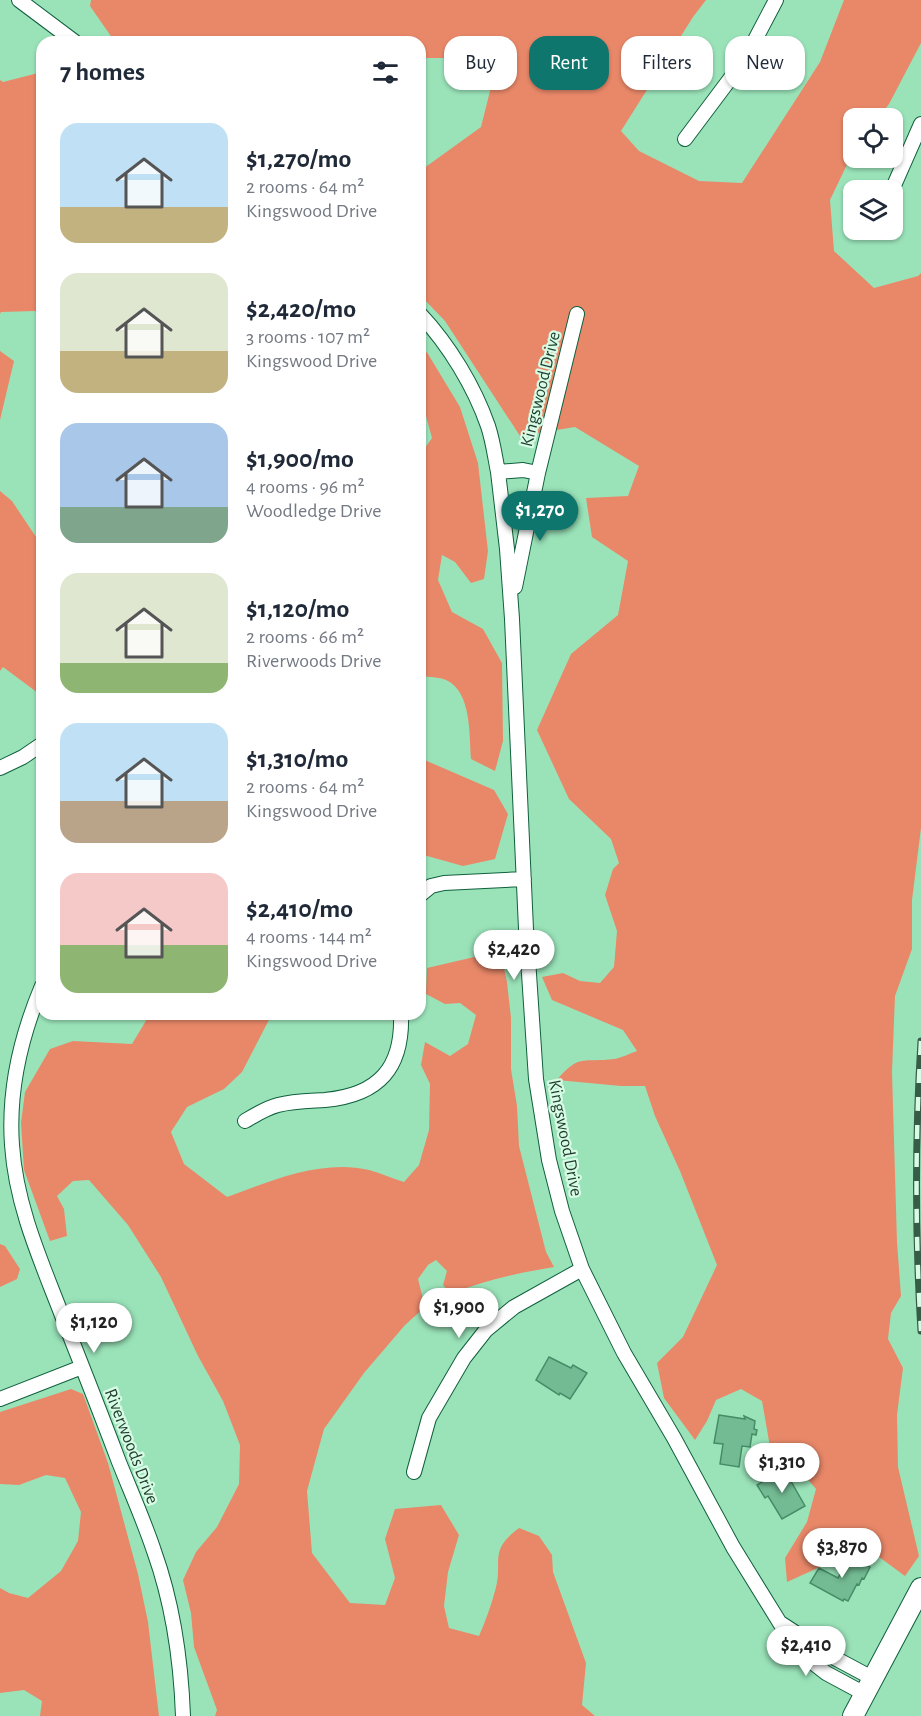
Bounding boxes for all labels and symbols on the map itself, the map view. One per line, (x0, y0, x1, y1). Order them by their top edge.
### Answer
street label: Kingswood Drive (518, 330, 564, 449)
pin: $1,270 (491, 491, 589, 542)
pin: $2,420 (465, 930, 563, 981)
street label: Kingswood Drive (545, 1078, 585, 1198)
pin: $1,900 (410, 1288, 508, 1339)
pin: $1,120 (45, 1303, 143, 1354)
street label: Riverwoods Drive (101, 1386, 161, 1507)
pin: $1,310 (733, 1443, 831, 1494)
pin: $3,870 (793, 1528, 891, 1579)
pin: $2,410 (757, 1626, 855, 1677)

